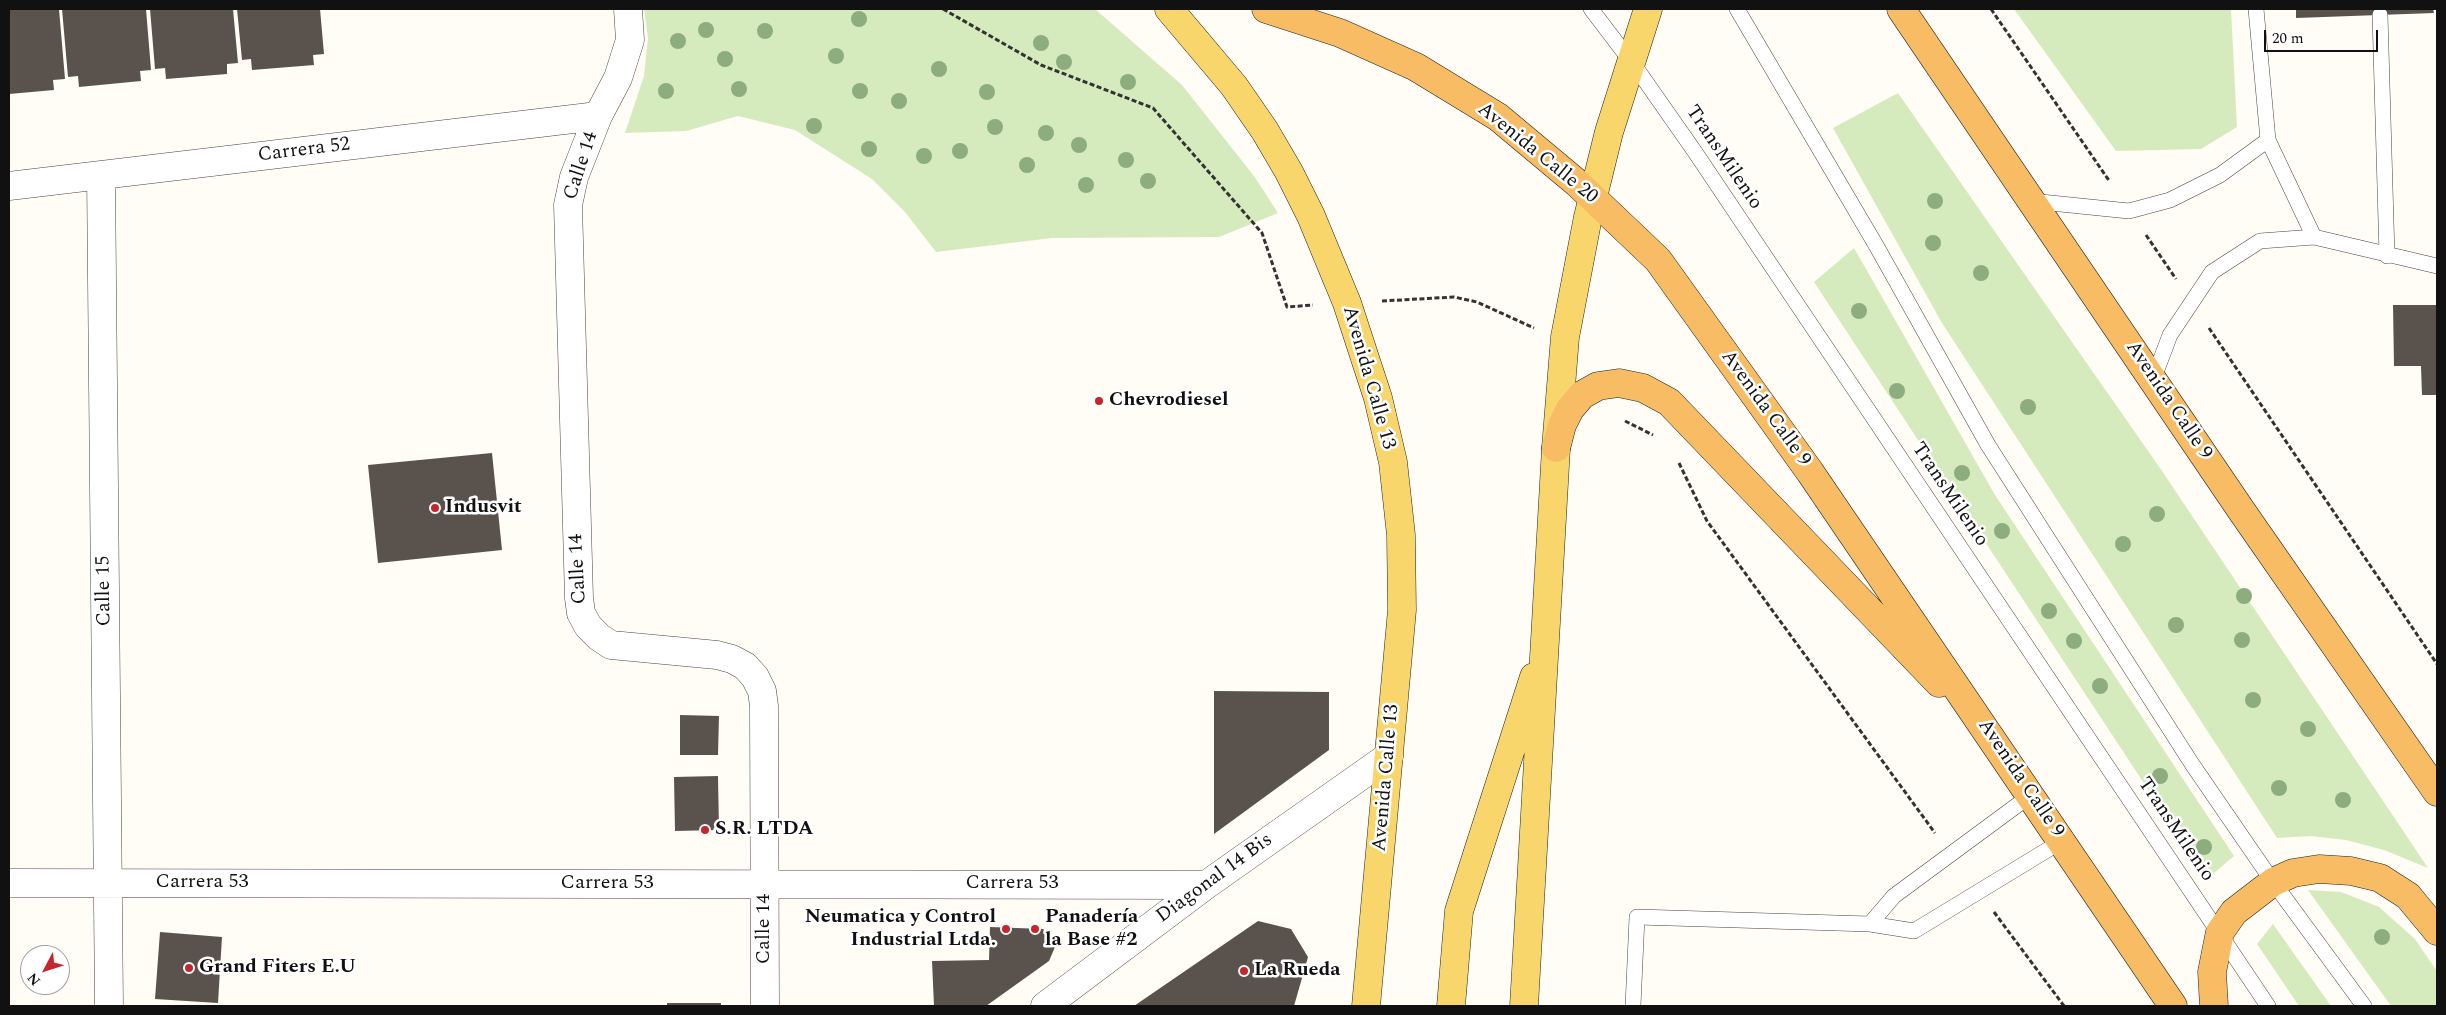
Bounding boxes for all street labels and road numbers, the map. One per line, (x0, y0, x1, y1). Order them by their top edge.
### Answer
street label: Avenida Calle 20 (1472, 98, 1602, 210)
street label: TransMilenio (1679, 101, 1767, 215)
street label: Calle 14 (560, 129, 604, 203)
street label: Carrera 52 (256, 133, 352, 169)
street label: Avenida Calle 13 (1336, 304, 1400, 452)
street label: Avenida Calle 9 (2120, 337, 2216, 465)
street label: Avenida Calle 9 (1715, 346, 1815, 472)
street label: TransMilenio (1905, 438, 1993, 552)
street label: Calle 14 (565, 533, 593, 605)
street label: Calle 15 (92, 555, 118, 627)
street label: Avenida Calle 13 (1369, 703, 1405, 853)
street label: Avenida Calle 9 (1972, 715, 2068, 843)
street label: TransMilenio (2131, 773, 2219, 887)
street label: Diagonal 14 Bis (1152, 829, 1278, 929)
street label: Carrera 53 (156, 871, 248, 895)
street label: Carrera 53 (561, 872, 653, 896)
street label: Carrera 53 (966, 872, 1058, 896)
street label: Calle 14 (753, 894, 777, 964)

